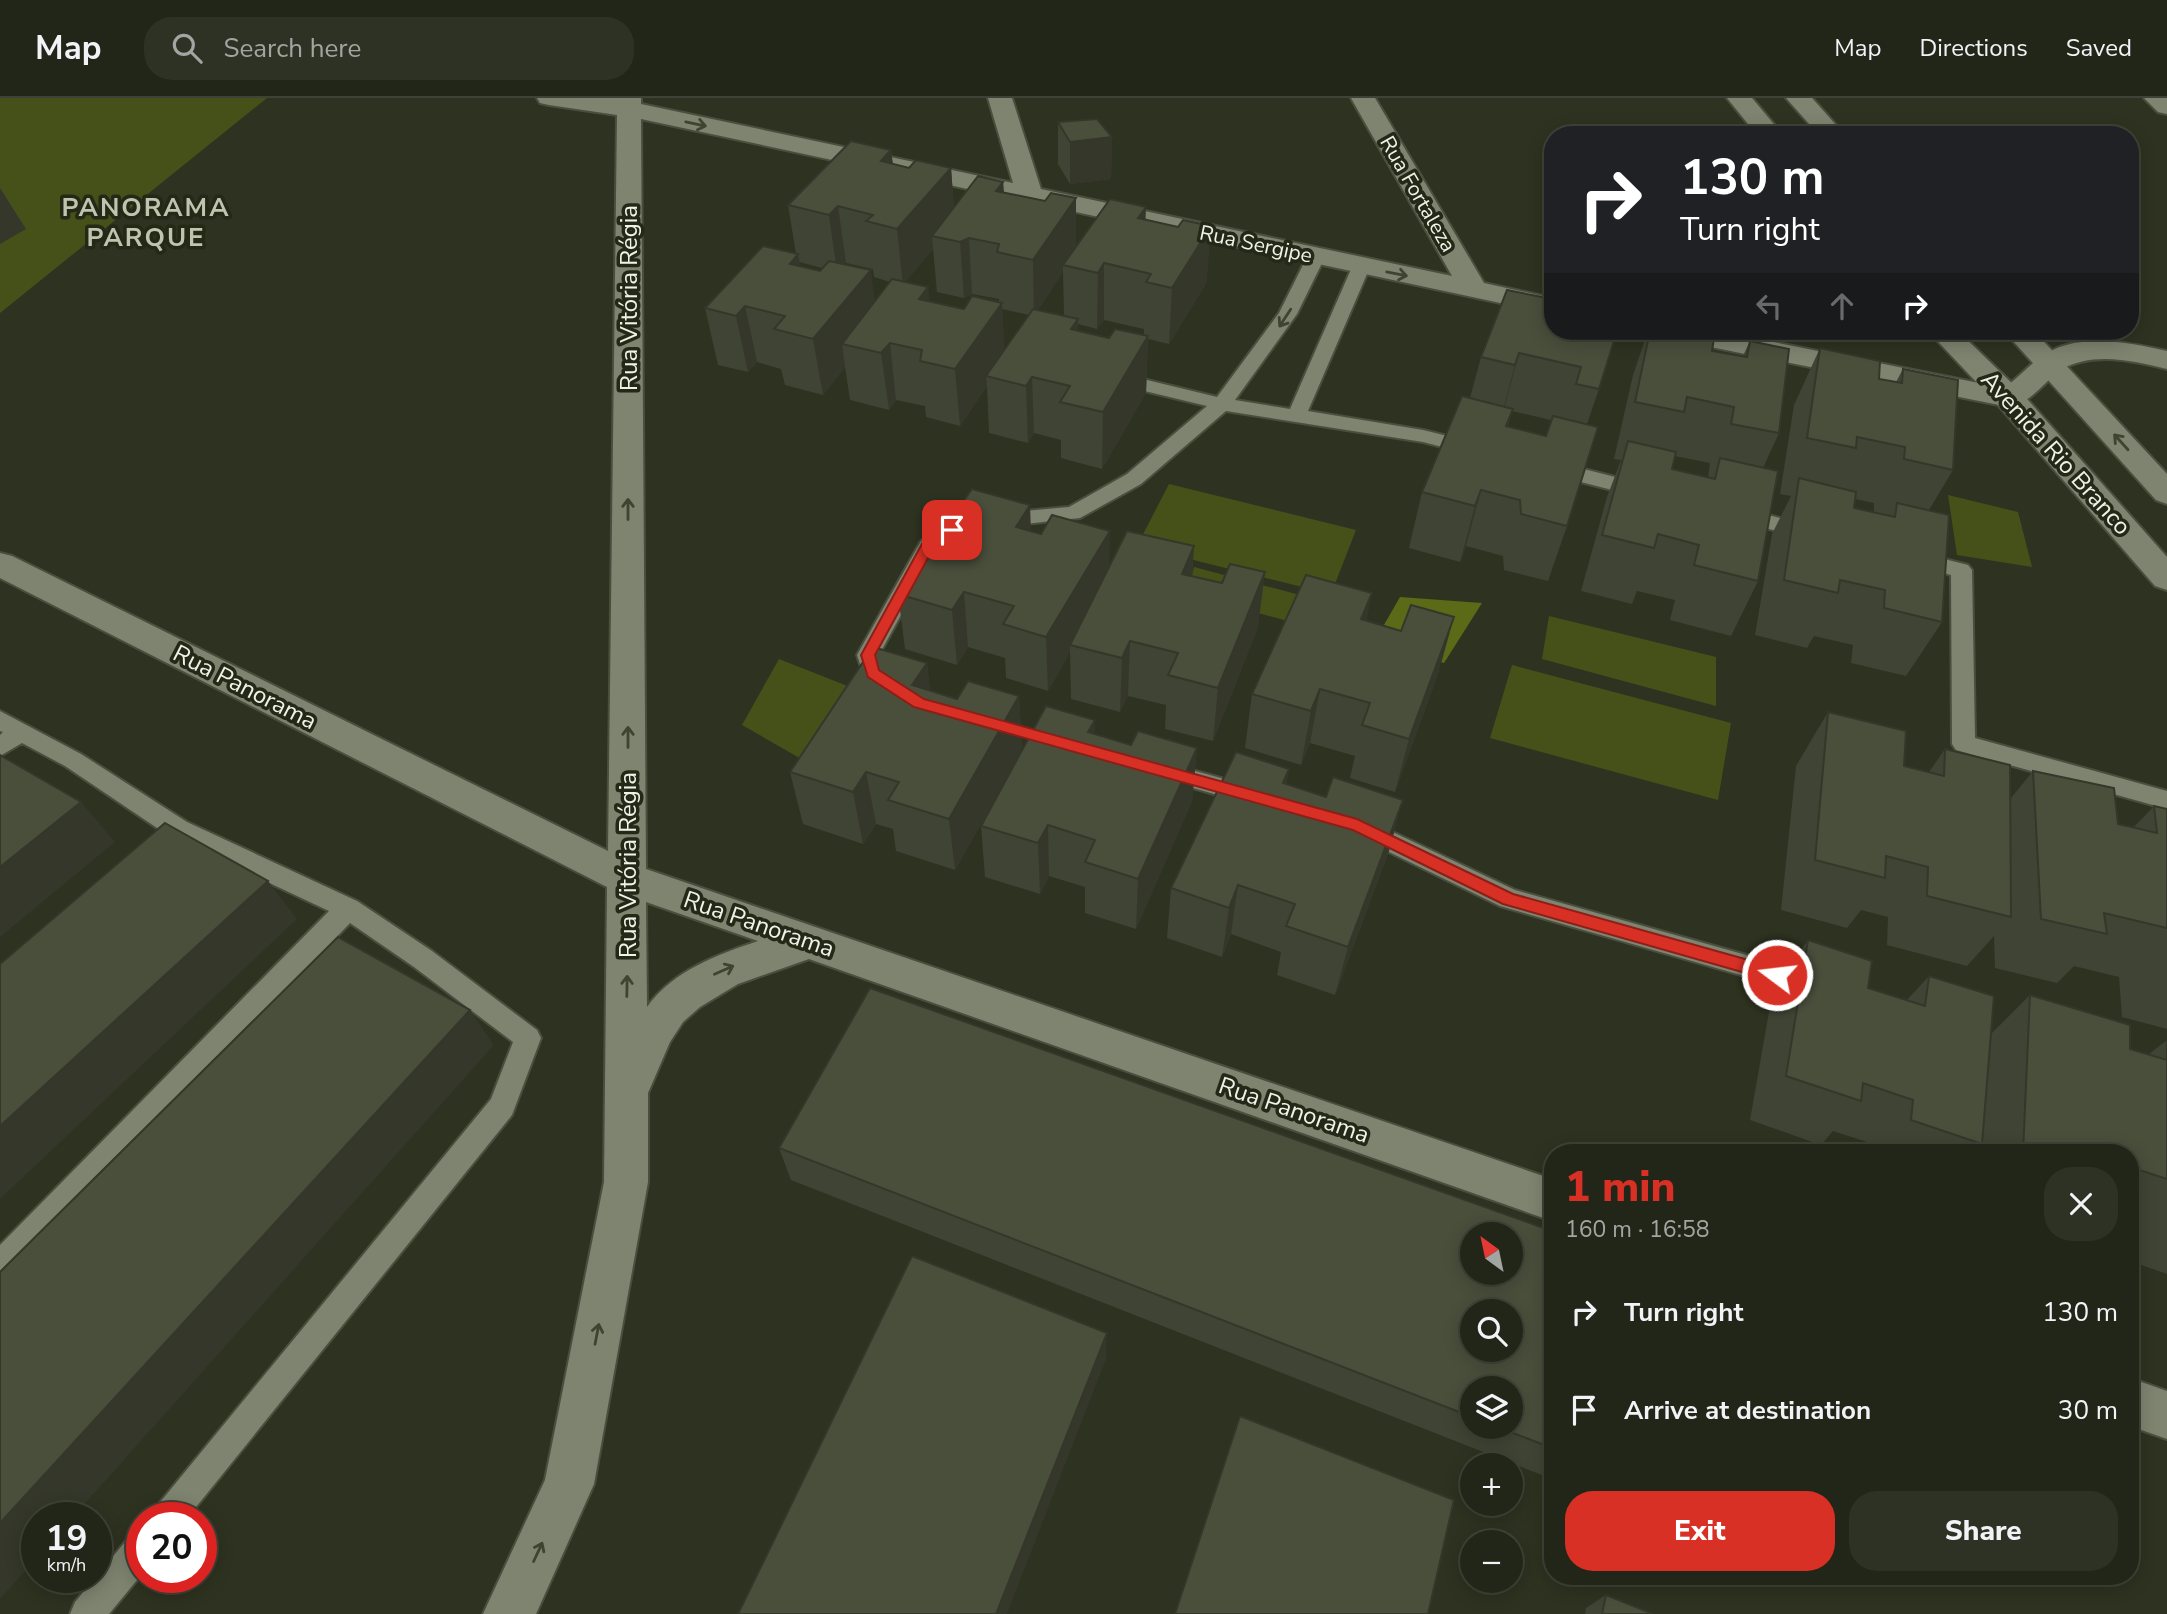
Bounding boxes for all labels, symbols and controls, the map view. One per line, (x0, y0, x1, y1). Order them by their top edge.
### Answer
search box (144, 17, 634, 80)
text: Map (35, 26, 102, 71)
icon: search (168, 29, 206, 67)
text: Search here (224, 31, 361, 66)
text: Map (1834, 32, 1881, 64)
text: Directions (1919, 32, 2028, 64)
text: Saved (2066, 32, 2132, 64)
one-way arrow (684, 117, 707, 131)
street label: Rua Fortaleza (1373, 131, 1463, 257)
text: 130 m (1680, 144, 1824, 211)
icon: right (1565, 154, 1656, 245)
district label: PANORAMA PARQUE (61, 190, 231, 255)
street label: Rua Vitória Régia (613, 205, 645, 391)
text: Turn right (1680, 208, 1820, 251)
street label: Rua Sergipe (1197, 218, 1315, 270)
one-way arrow (1385, 268, 1408, 282)
icon: left (1750, 287, 1788, 325)
icon: ahead (1823, 287, 1861, 325)
icon: right (1896, 287, 1934, 325)
one-way arrow (1277, 307, 1291, 327)
street label: Avenida Rio Branco (1974, 364, 2138, 542)
one-way arrow (2113, 433, 2129, 451)
one-way arrow (621, 498, 635, 521)
pin (922, 500, 982, 560)
icon: arrive (933, 511, 971, 549)
street label: Rua Panorama (168, 637, 322, 737)
one-way arrow (621, 726, 635, 749)
street label: Rua Vitória Régia (612, 772, 644, 958)
street label: Rua Panorama (679, 883, 839, 965)
position arrow (1740, 938, 1814, 1012)
one-way arrow (713, 963, 734, 976)
one-way arrow (621, 975, 634, 998)
street label: Rua Panorama (1214, 1069, 1374, 1151)
text: 1 min (1565, 1159, 1675, 1216)
button: close (2044, 1167, 2118, 1241)
text: 160 m · 16:58 (1565, 1214, 1710, 1245)
north arrow (1460, 1222, 1522, 1284)
map controls (1460, 1222, 1523, 1593)
icon: right (1565, 1293, 1603, 1331)
text: Turn right (1624, 1295, 1743, 1330)
text: 130 m (2042, 1295, 2118, 1330)
button: search (1460, 1299, 1523, 1362)
one-way arrow (591, 1323, 604, 1346)
button: layers (1460, 1376, 1523, 1439)
icon: arrive (1565, 1391, 1603, 1429)
text: Arrive at destination (1624, 1393, 1871, 1428)
text: 30 m (2058, 1393, 2118, 1428)
button: + (1460, 1453, 1523, 1516)
button: Exit (1565, 1491, 1835, 1571)
button: Share (1849, 1491, 2118, 1571)
speed limit sign: 20 (126, 1502, 217, 1593)
text: 19 (45, 1515, 88, 1562)
button: − (1460, 1530, 1523, 1593)
one-way arrow (532, 1542, 545, 1563)
text: km/h (47, 1553, 86, 1577)

